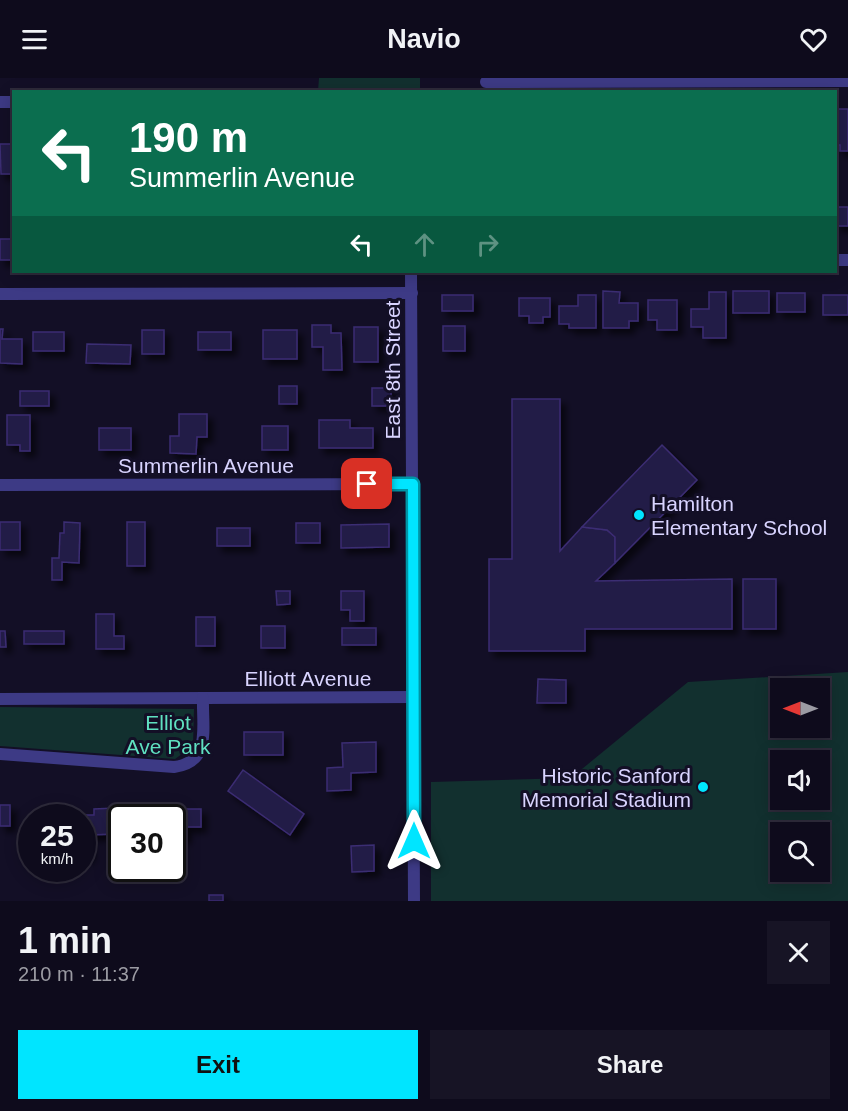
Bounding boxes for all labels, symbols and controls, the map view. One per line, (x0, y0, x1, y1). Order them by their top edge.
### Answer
icon: menu (18, 23, 51, 56)
icon: heart (797, 23, 830, 56)
text: Navio (387, 24, 461, 54)
icon: left (30, 114, 108, 192)
text: 190 m (129, 114, 248, 161)
text: Summerlin Avenue (129, 163, 355, 193)
icon: left (345, 228, 378, 261)
icon: ahead (408, 228, 441, 261)
icon: right (471, 228, 504, 261)
street label: East 8th Street (381, 300, 404, 439)
street label: Summerlin Avenue (118, 454, 294, 477)
pin (341, 458, 392, 509)
icon: arrive (350, 467, 383, 500)
place label: Hamilton Elementary School (651, 492, 827, 539)
marker: Hamilton Elementary School (632, 508, 646, 522)
street label: Elliott Avenue (245, 667, 371, 690)
north arrow (770, 678, 830, 738)
map controls (770, 678, 830, 882)
park label: Elliot Ave Park (126, 711, 211, 758)
button: sound (770, 750, 830, 810)
place label: Historic Sanford Memorial Stadium (522, 764, 691, 811)
marker: Historic Sanford Memorial Stadium (696, 780, 710, 794)
speed limit sign: 30 (108, 804, 186, 882)
position arrow (382, 809, 446, 873)
text: 25 (40, 819, 74, 852)
button: search (770, 822, 830, 882)
text: km/h (41, 850, 73, 867)
text: 1 min (18, 920, 112, 961)
button: close (767, 921, 830, 984)
text: 210 m · 11:37 (18, 963, 140, 985)
button: Exit (18, 1030, 418, 1099)
button: Share (430, 1030, 830, 1099)

